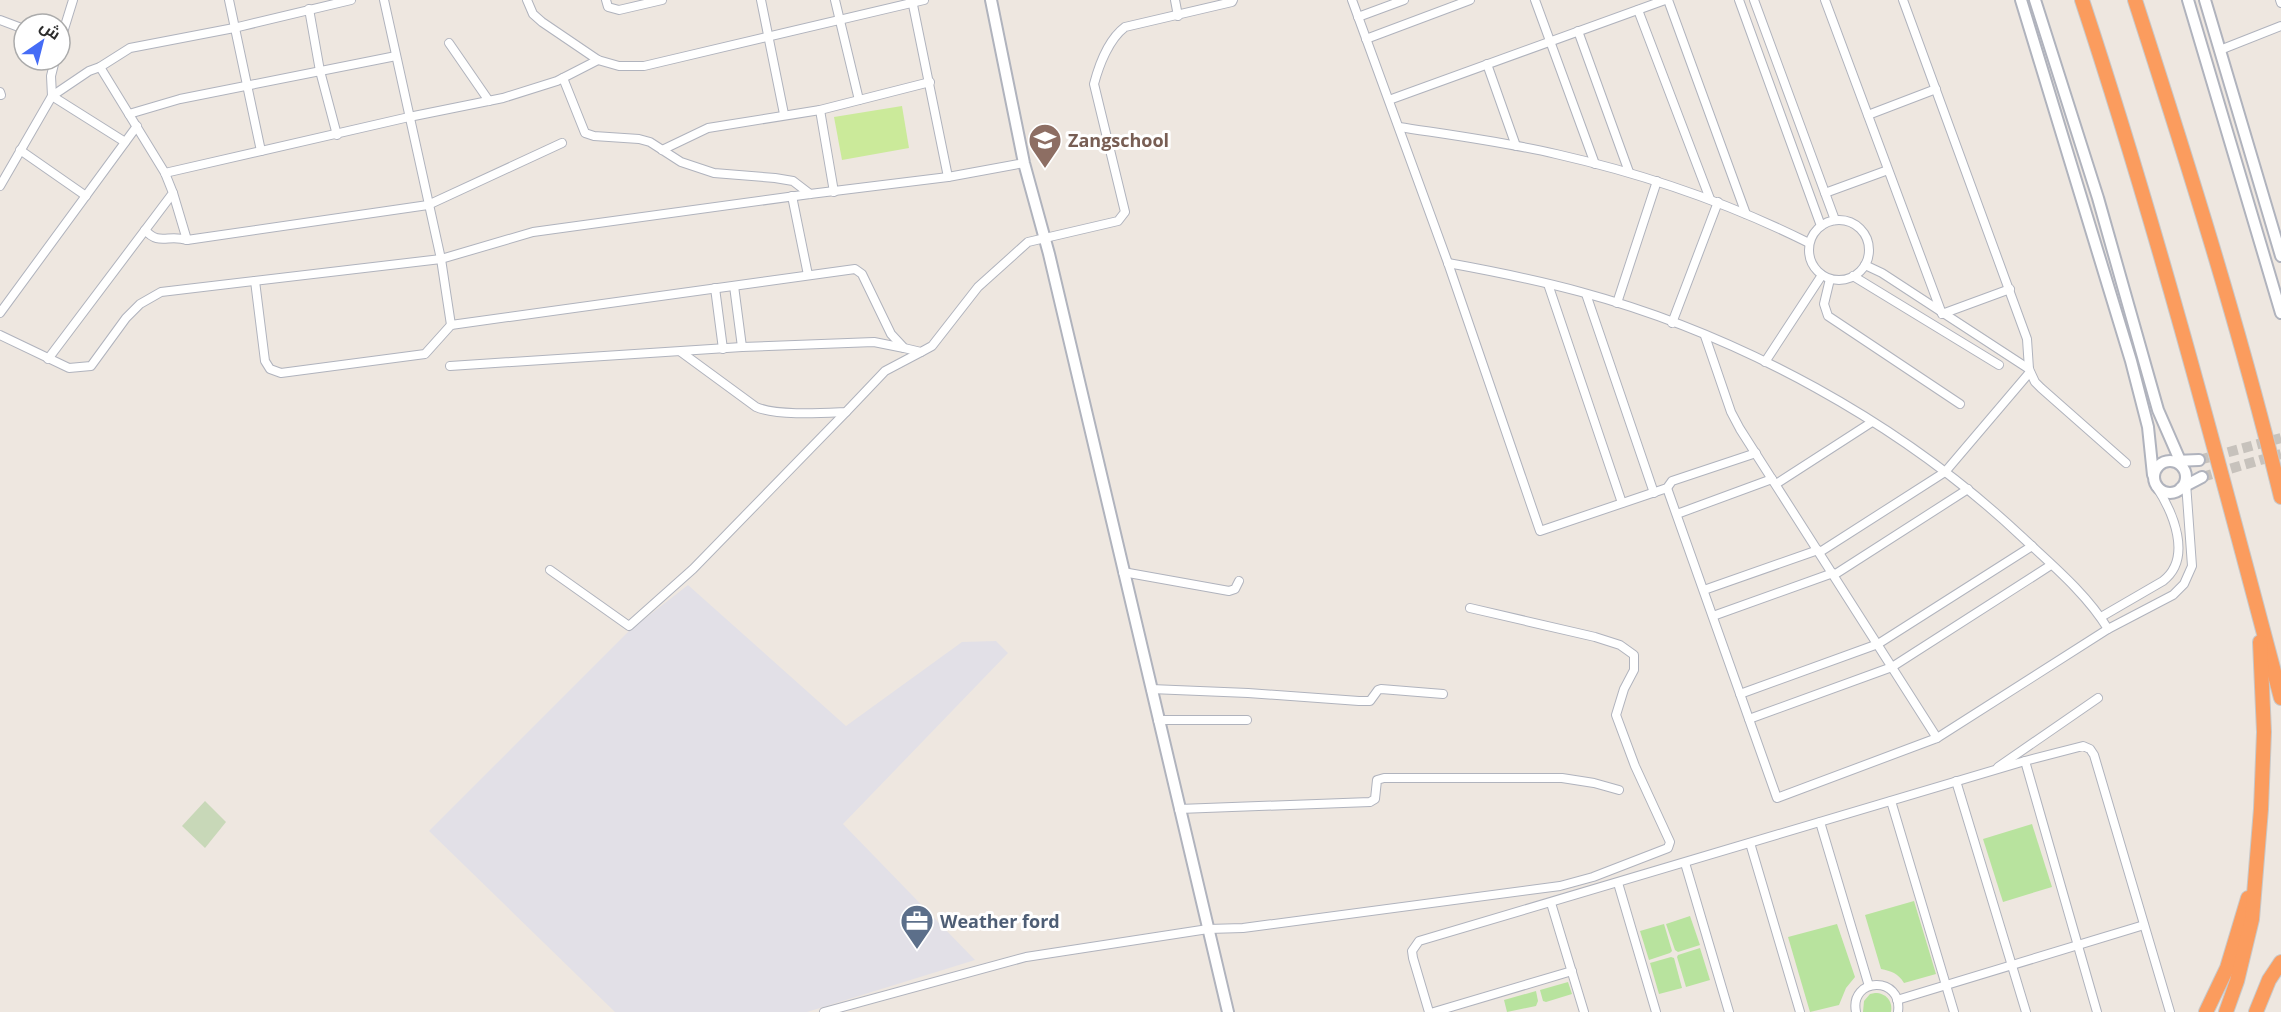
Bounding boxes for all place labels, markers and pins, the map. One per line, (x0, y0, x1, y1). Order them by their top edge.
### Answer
school or university icon: Zangschool (1027, 122, 1063, 169)
place label: Zangschool (1068, 128, 1169, 152)
office icon: Weather ford (899, 903, 935, 950)
place label: Weather ford (940, 909, 1060, 933)

